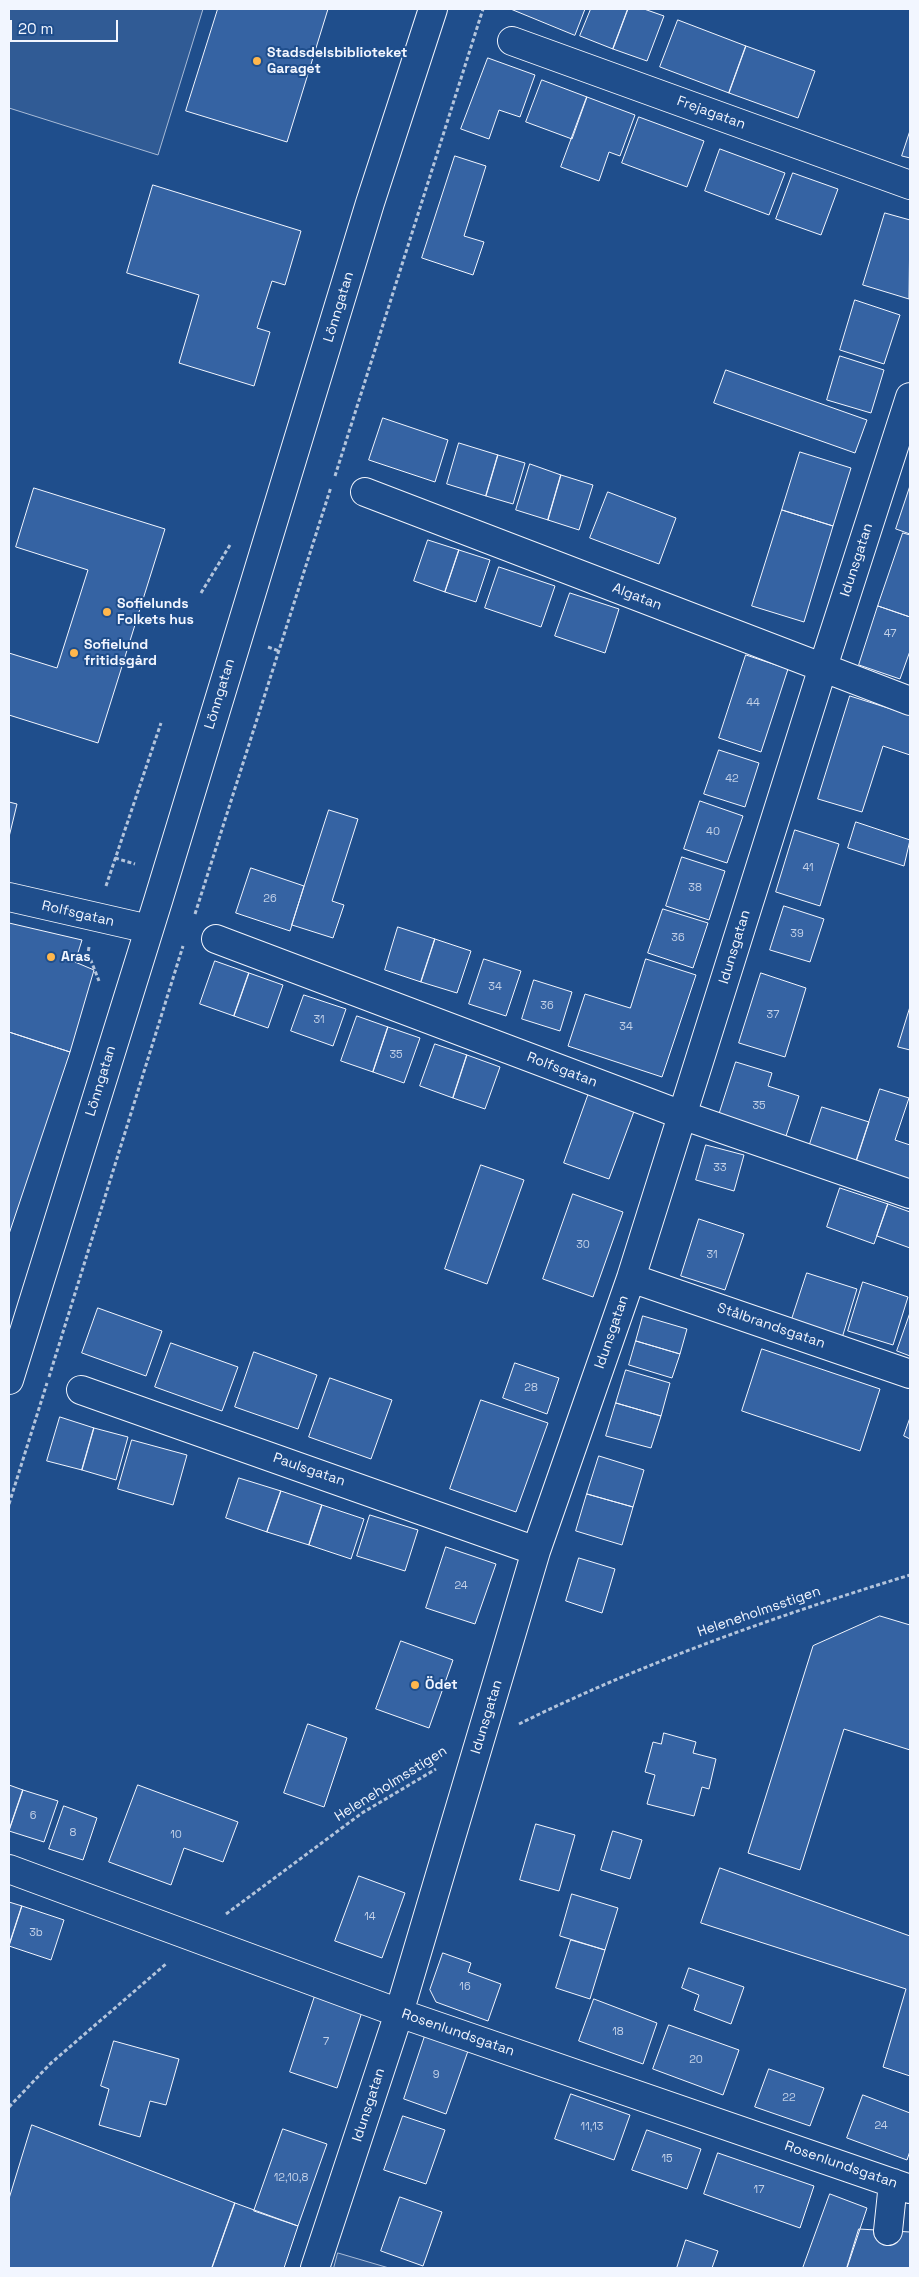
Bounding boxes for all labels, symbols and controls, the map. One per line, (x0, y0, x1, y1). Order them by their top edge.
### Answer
scale bar (12, 10, 120, 42)
text: 20 m (18, 19, 53, 38)
place label: Stadsdelsbiblioteket Garaget (267, 45, 407, 78)
marker: Stadsdelsbiblioteket Garaget (251, 55, 263, 67)
street label: Frejagatan (674, 93, 748, 133)
street label: Lönngatan (320, 270, 358, 344)
street label: Idunsgatan (837, 521, 877, 599)
street label: Algatan (610, 580, 664, 614)
place label: Sofielunds Folkets hus (117, 596, 194, 628)
marker: Sofielunds Folkets hus (101, 606, 113, 618)
house number: 47 (884, 627, 896, 641)
place label: Sofielund fritidsgård (84, 637, 157, 670)
marker: Sofielund fritidsgård (68, 647, 80, 659)
street label: Lönngatan (201, 657, 239, 731)
house number: 44 (746, 696, 760, 710)
house number: 42 (725, 772, 739, 786)
house number: 40 (706, 825, 720, 839)
house number: 41 (802, 861, 814, 875)
house number: 38 (688, 881, 702, 895)
house number: 26 (263, 892, 277, 906)
street label: Rolfsgatan (40, 897, 116, 931)
street label: Idunsgatan (716, 908, 754, 986)
house number: 39 (790, 927, 804, 941)
house number: 36 (671, 931, 685, 945)
place label: Aras (61, 949, 91, 965)
marker: Aras (45, 951, 57, 963)
house number: 34 (488, 980, 502, 994)
house number: 36 (540, 999, 554, 1013)
house number: 37 (767, 1008, 779, 1022)
house number: 31 (313, 1013, 325, 1027)
house number: 34 (619, 1020, 633, 1034)
street label: Lönngatan (82, 1044, 120, 1118)
house number: 35 (389, 1048, 403, 1062)
street label: Rolfsgatan (524, 1049, 600, 1091)
house number: 35 (752, 1099, 766, 1113)
house number: 33 (713, 1161, 727, 1175)
house number: 30 (576, 1238, 590, 1252)
house number: 31 (706, 1248, 718, 1262)
street label: Idunsgatan (592, 1293, 632, 1371)
street label: Stålbrandsgatan (715, 1300, 827, 1352)
house number: 28 (524, 1381, 538, 1395)
street label: Paulsgatan (271, 1450, 347, 1490)
house number: 24 (454, 1579, 468, 1593)
street label: Heleneholmsstigen (695, 1583, 823, 1641)
place label: Ödet (425, 1677, 458, 1693)
street label: Idunsgatan (468, 1678, 506, 1756)
marker: Ödet (409, 1679, 421, 1691)
street label: Heleneholmsstigen (332, 1743, 450, 1825)
house number: 6 (30, 1809, 36, 1823)
house number: 8 (70, 1826, 76, 1840)
house number: 10 (170, 1828, 182, 1842)
house number: 14 (364, 1910, 376, 1924)
house number: 3b (29, 1926, 43, 1940)
house number: 16 (459, 1980, 471, 1994)
street label: Rosenlundsgatan (399, 2006, 517, 2060)
house number: 18 (612, 2025, 624, 2039)
house number: 7 (323, 2035, 329, 2049)
house number: 20 (689, 2053, 703, 2067)
street label: Idunsgatan (349, 2066, 389, 2144)
house number: 9 (433, 2068, 439, 2082)
house number: 22 (782, 2091, 796, 2105)
house number: 24 (874, 2119, 888, 2133)
house number: 11,13 (581, 2120, 603, 2134)
street label: Rosenlundsgatan (782, 2138, 900, 2192)
house number: 15 (661, 2152, 673, 2166)
house number: 12,10,8 (274, 2171, 308, 2185)
house number: 17 (754, 2183, 764, 2197)

